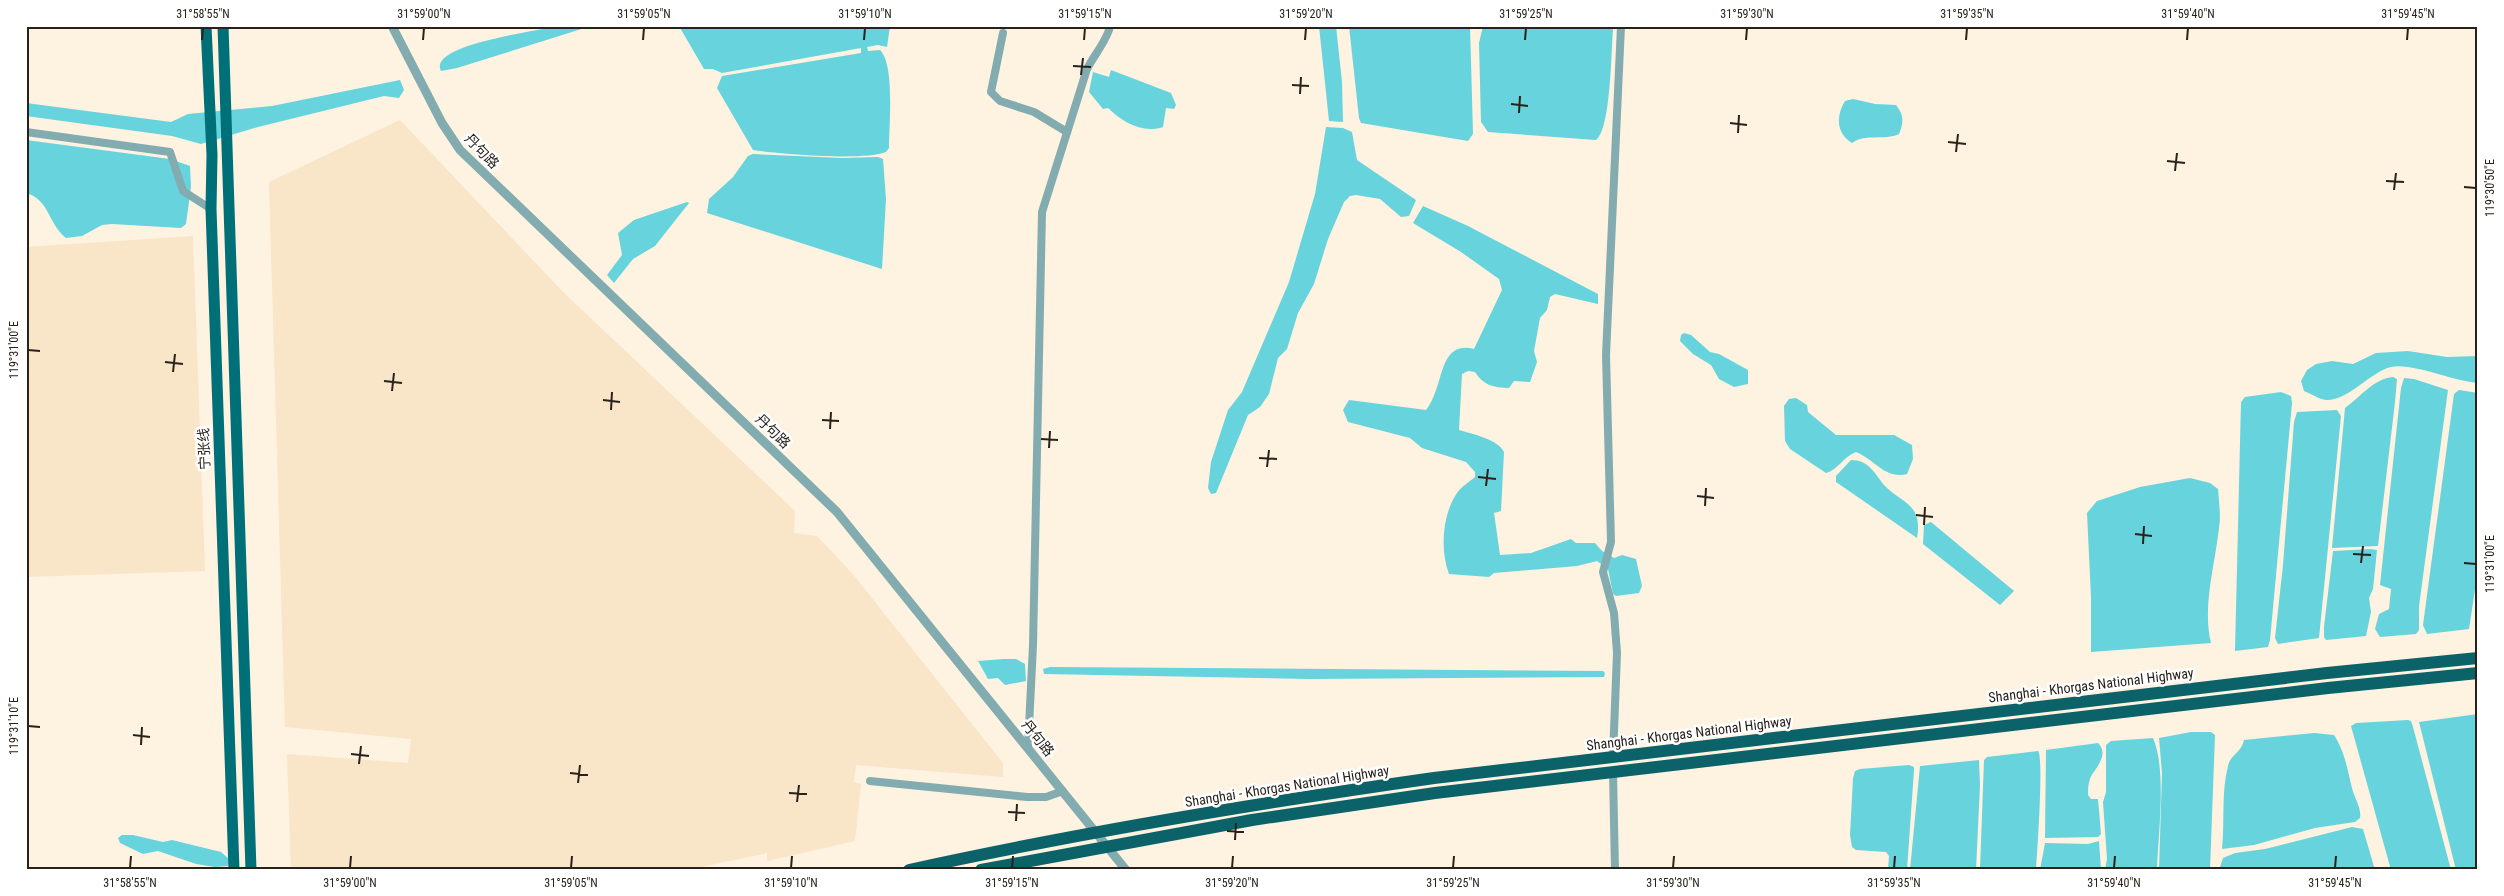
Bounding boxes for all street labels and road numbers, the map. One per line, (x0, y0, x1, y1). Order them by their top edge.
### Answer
street label: 丹句路 (462, 130, 502, 172)
street label: 丹句路 (752, 411, 794, 451)
street label: 宁张线 (195, 428, 213, 470)
street label: Shanghai - Khorgas National Highway (1988, 664, 2195, 706)
street label: Shanghai - Khorgas National Highway (1586, 712, 1793, 754)
street label: 丹句路 (1019, 717, 1057, 759)
street label: Shanghai - Khorgas National Highway (1184, 762, 1390, 810)

